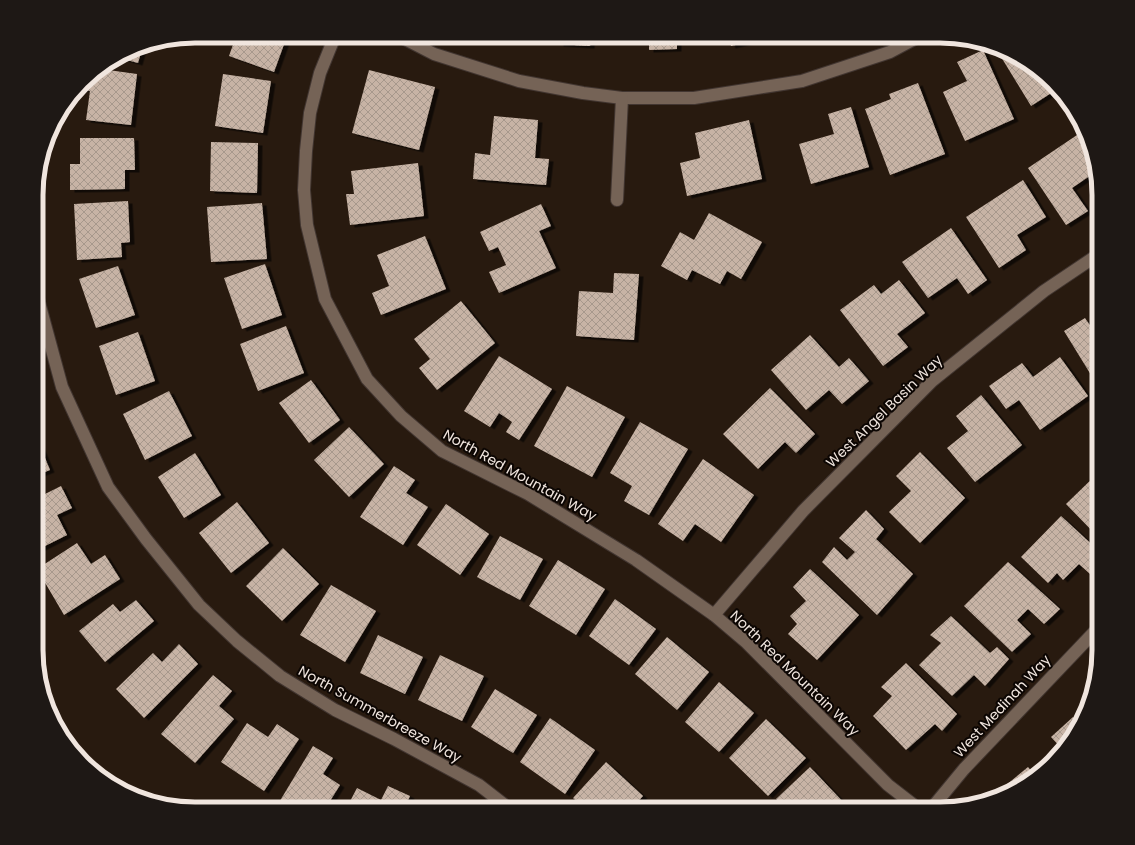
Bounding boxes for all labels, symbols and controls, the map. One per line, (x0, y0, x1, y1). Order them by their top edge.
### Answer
street label: West Angel Basin Way (821, 350, 947, 472)
street label: North Red Mountain Way (440, 424, 601, 526)
street label: North Red Mountain Way (726, 606, 864, 740)
street label: West Medinah Way (949, 650, 1055, 762)
street label: North Summerbreeze Way (295, 661, 465, 767)

